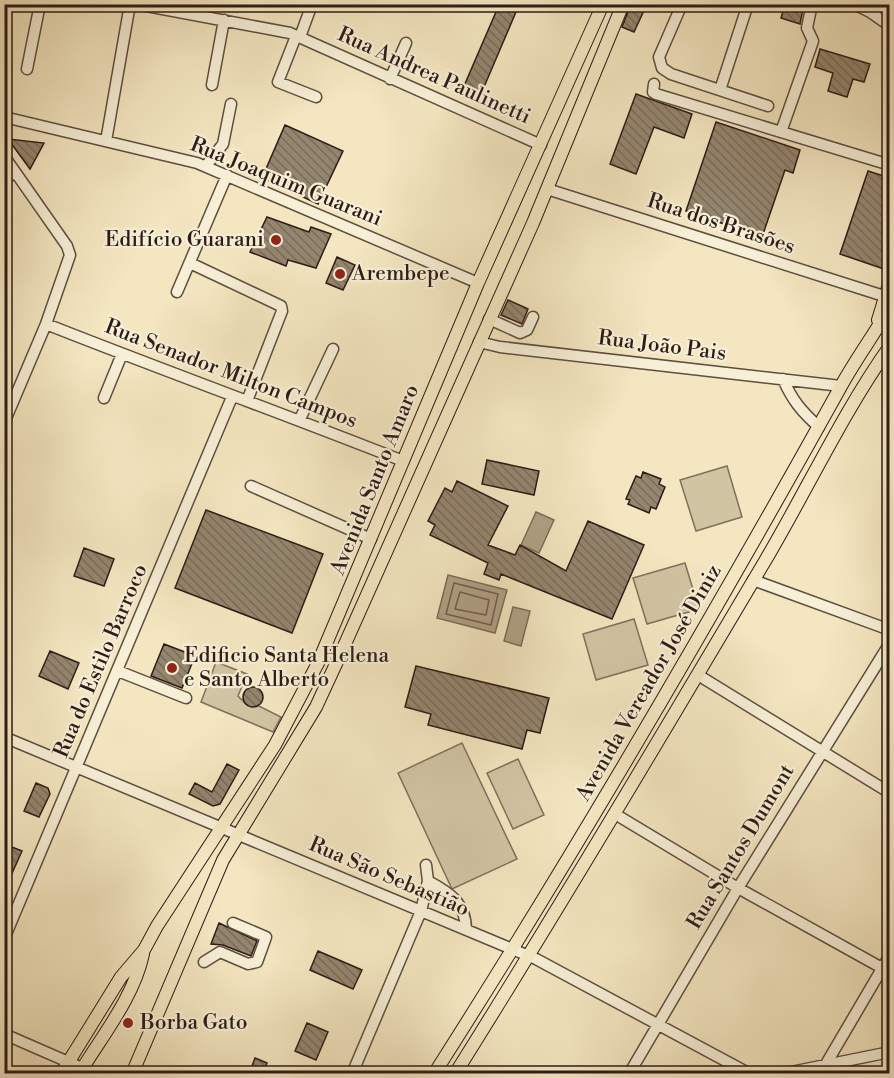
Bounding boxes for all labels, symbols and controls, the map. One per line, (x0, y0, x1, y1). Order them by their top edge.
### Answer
street label: Rua Andrea Paulinetti (333, 22, 535, 130)
street label: Rua Joaquim Guarani (186, 132, 386, 232)
street label: Rua dos Brasões (644, 188, 798, 260)
place label: Edifício Guarani (105, 227, 264, 253)
marker: Edifício Guarani (269, 233, 283, 247)
place label: Arembepe (351, 261, 450, 287)
marker: Arembepe (333, 267, 347, 281)
street label: Rua Senador Milton Campos (101, 314, 361, 434)
street label: Rua João Pais (596, 325, 728, 367)
street label: Avenida Santo Amaro (325, 381, 425, 580)
street label: Rua do Estilo Barroco (48, 560, 154, 762)
street label: Avenida Vereador José Diniz (570, 560, 728, 807)
place label: Edificio Santa Helena e Santo Alberto (184, 643, 390, 693)
marker: Edificio Santa Helena e Santo Alberto (165, 661, 179, 675)
street label: Rua Santos Dumont (682, 759, 801, 934)
street label: Rua São Sebastião (305, 831, 473, 923)
place label: Borba Gato (139, 1010, 247, 1036)
marker: Borba Gato (121, 1016, 135, 1030)

